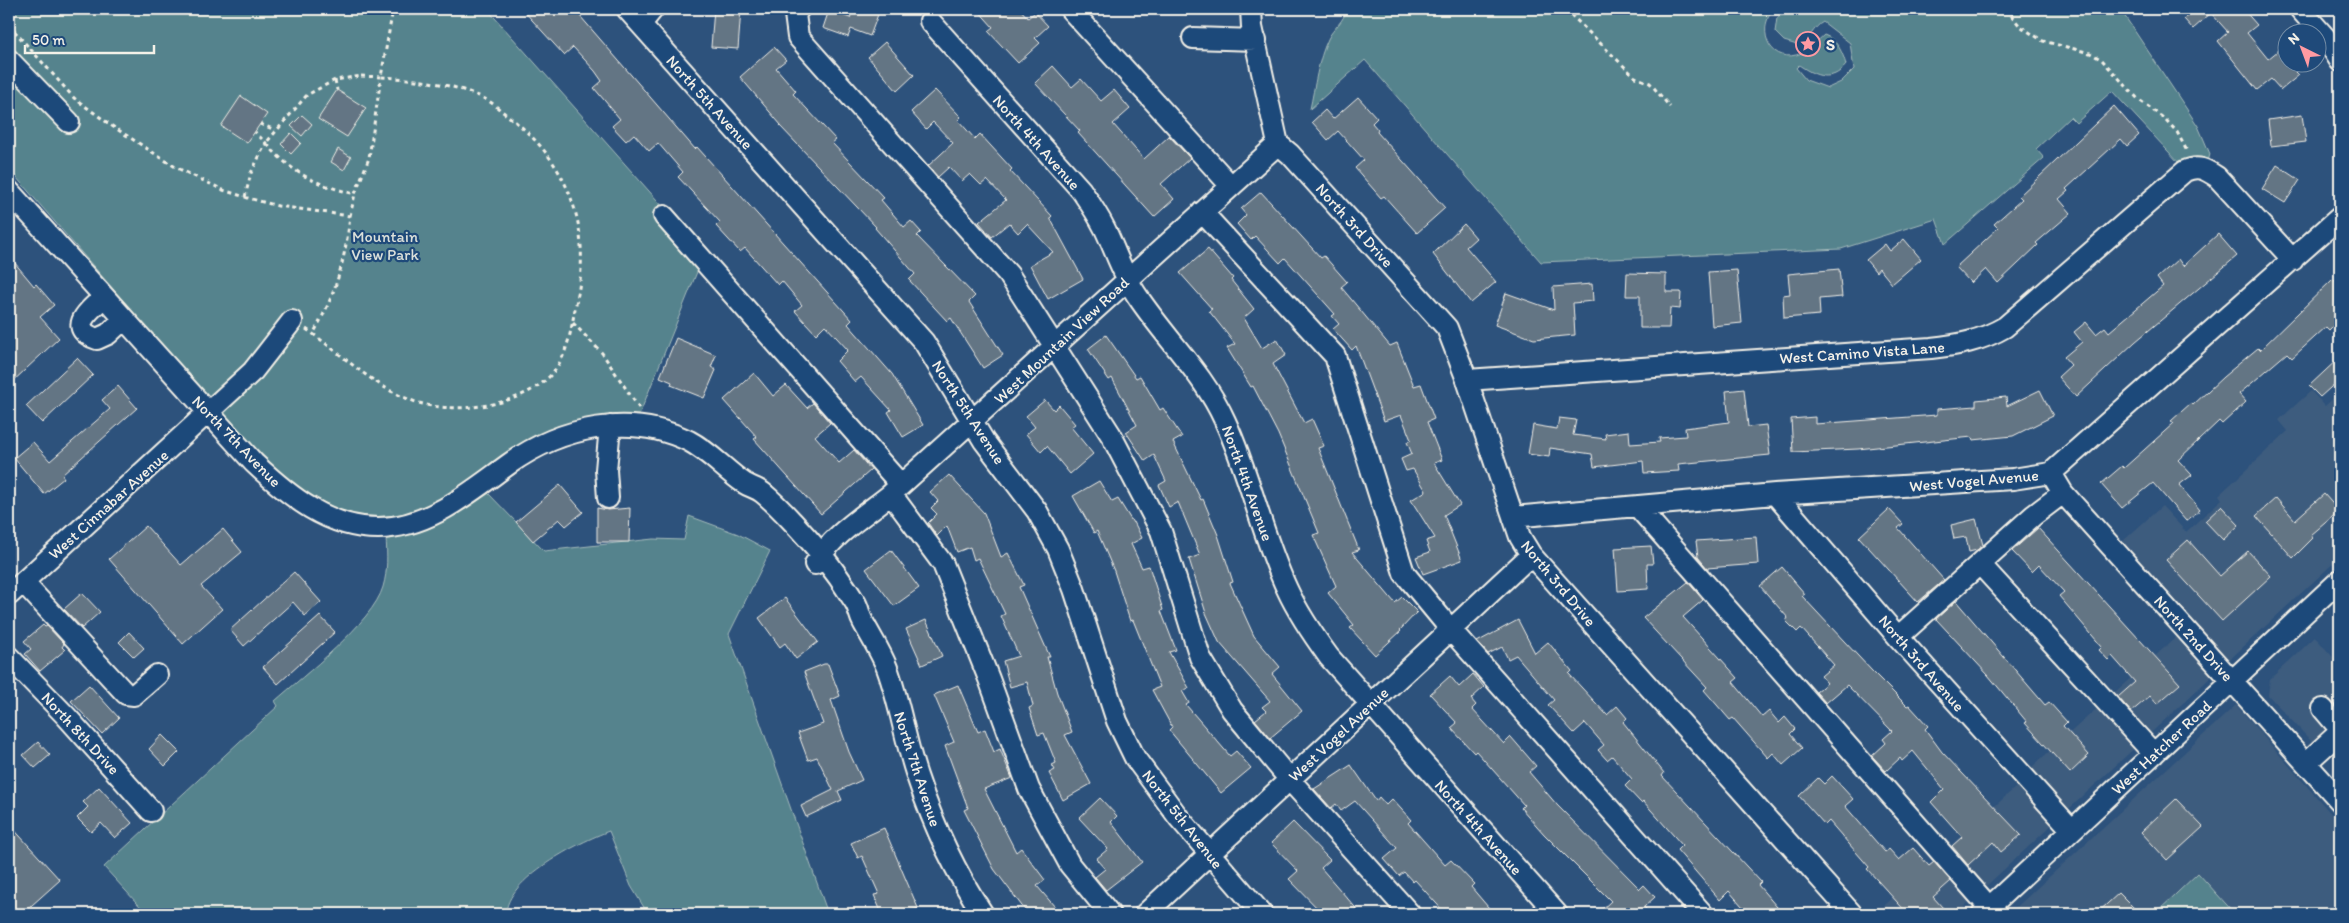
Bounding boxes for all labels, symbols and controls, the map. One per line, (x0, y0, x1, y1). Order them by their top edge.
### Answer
scale bar (25, 22, 154, 54)
north arrow (2276, 22, 2326, 72)
text: N (2284, 29, 2303, 48)
text: 50 m (32, 31, 65, 49)
place icon: S (1795, 31, 1821, 57)
place label: S (1826, 35, 1835, 54)
street label: North 5th Avenue (662, 51, 757, 154)
street label: North 4th Avenue (989, 91, 1085, 194)
street label: North 3rd Drive (1312, 179, 1397, 271)
park label: Mountain View Park (351, 227, 419, 264)
street label: West Mountain View Road (990, 273, 1133, 408)
street label: West Camino Vista Lane (1779, 337, 1945, 368)
street label: North 5th Avenue (928, 357, 1009, 468)
street label: North 7th Avenue (188, 392, 285, 491)
street label: North 4th Avenue (1218, 423, 1277, 544)
street label: West Cinnabar Avenue (44, 445, 172, 563)
street label: West Vogel Avenue (1909, 465, 2040, 496)
street label: North 3rd Drive (1517, 536, 1600, 630)
street label: North 2nd Drive (2150, 591, 2237, 685)
street label: North 3rd Avenue (1875, 611, 1969, 716)
street label: West Vogel Avenue (1284, 683, 1393, 786)
street label: North 8th Drive (38, 688, 124, 779)
street label: West Hatcher Road (2107, 696, 2216, 799)
street label: North 7th Avenue (890, 709, 945, 829)
street label: North 5th Avenue (1138, 766, 1227, 873)
street label: North 4th Avenue (1431, 776, 1527, 879)

